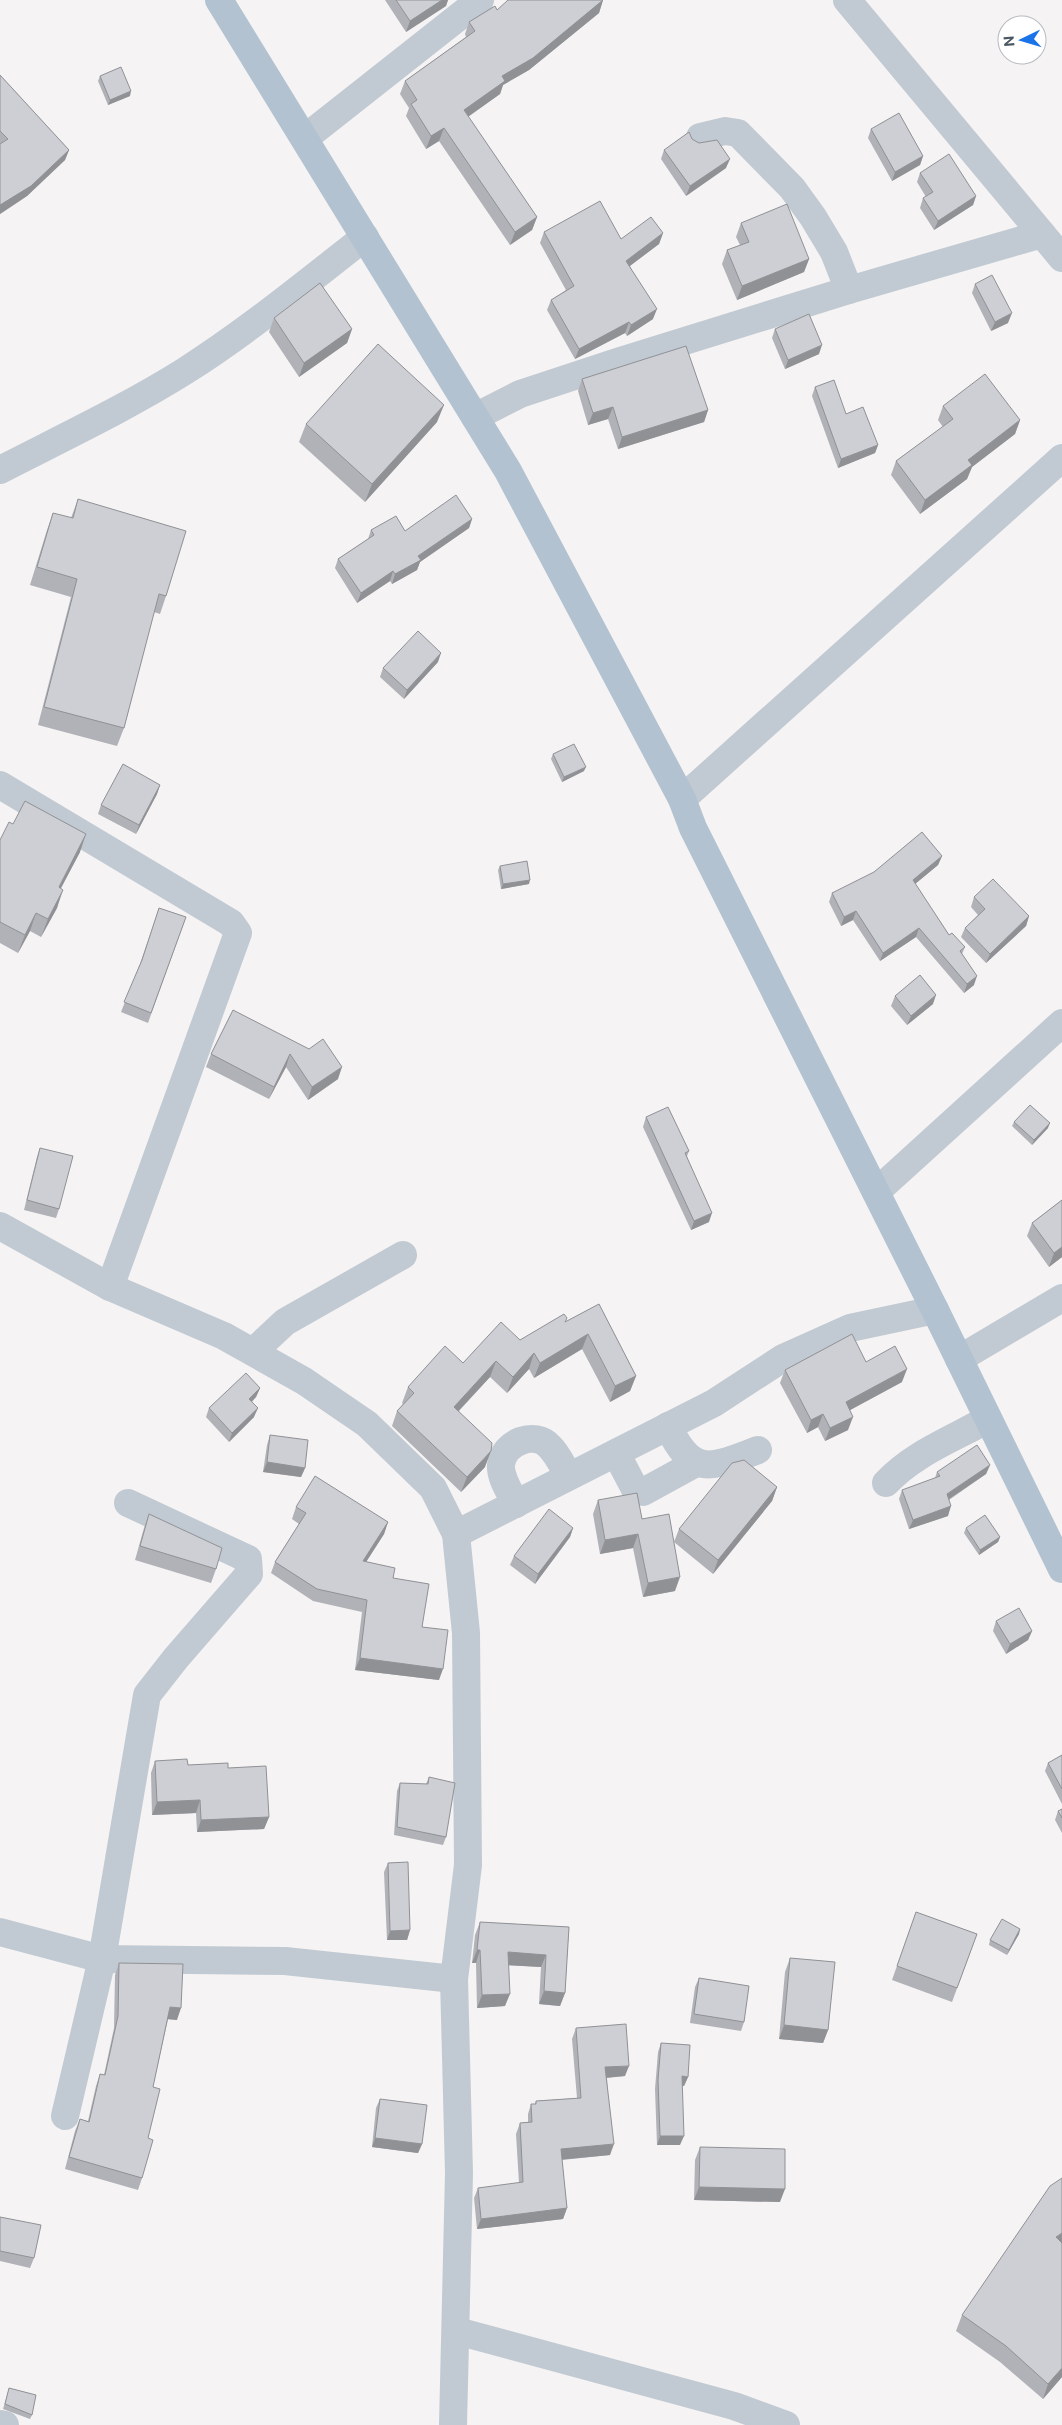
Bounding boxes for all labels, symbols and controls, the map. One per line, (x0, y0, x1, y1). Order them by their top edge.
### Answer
north arrow (997, 15, 1047, 65)
text: N (1001, 35, 1017, 47)

